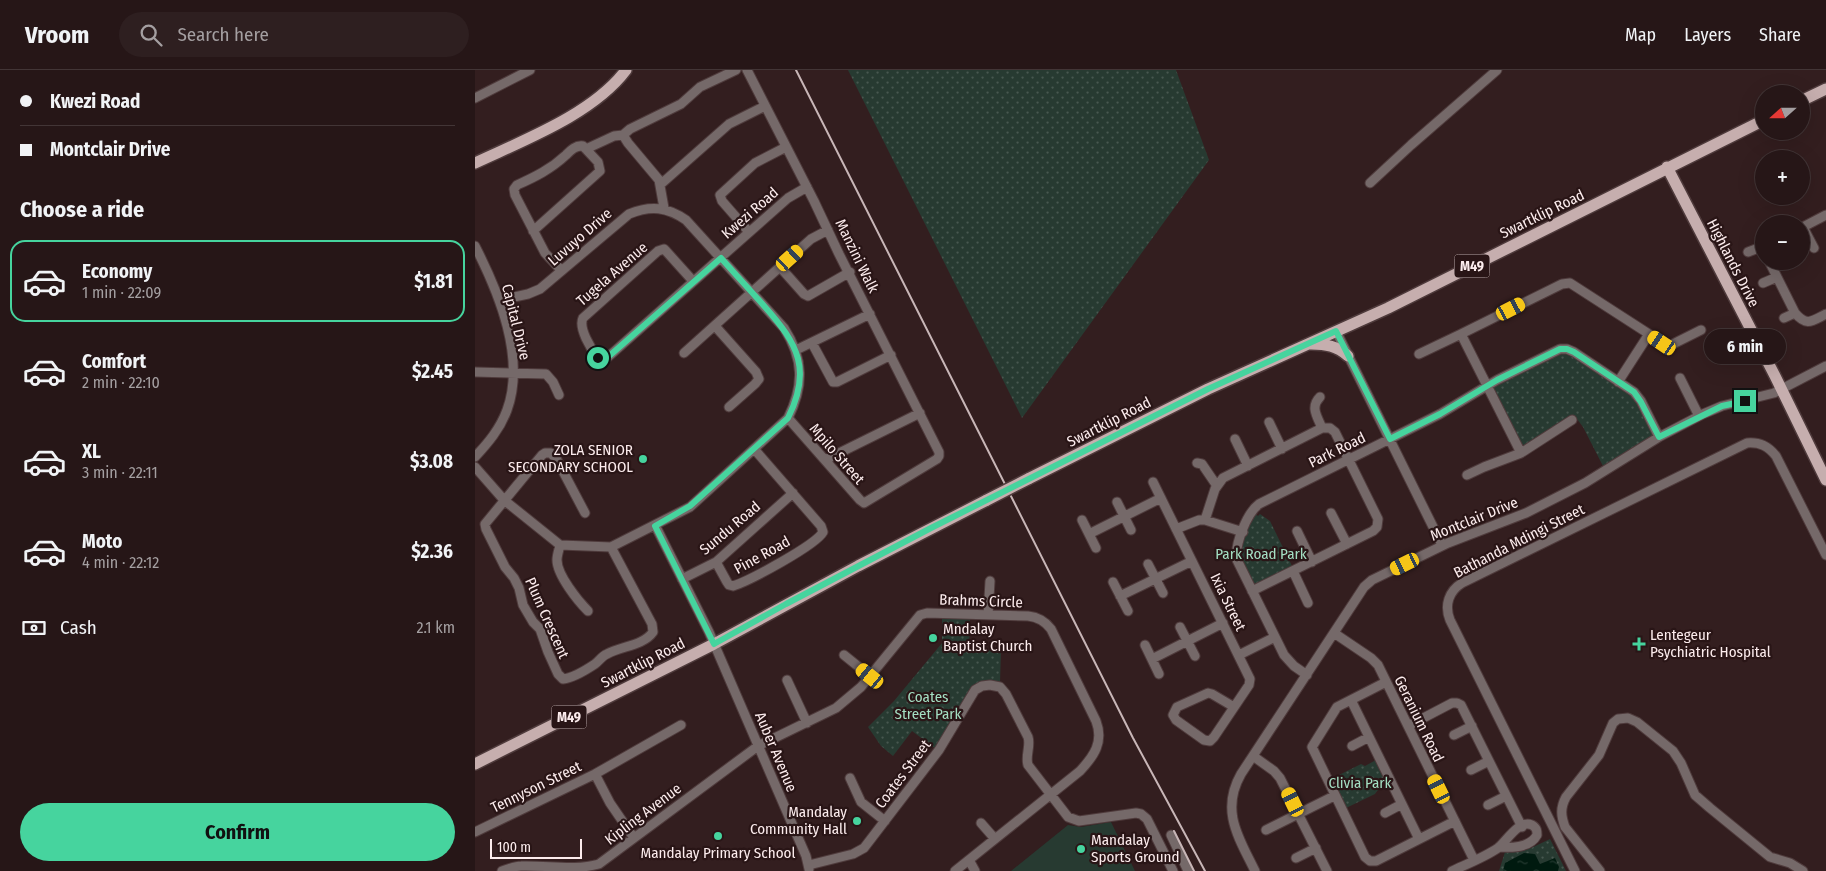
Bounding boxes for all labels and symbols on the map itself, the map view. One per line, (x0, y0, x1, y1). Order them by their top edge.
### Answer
north arrow (1755, 85, 1810, 140)
street label: Kwezi Road (718, 183, 782, 243)
street label: Swartklip Road (1497, 186, 1587, 242)
street label: Luvuyo Drive (544, 204, 616, 270)
street label: Manzini Walk (831, 216, 883, 296)
street label: Highlands Drive (1703, 216, 1763, 310)
street label: Tugela Avenue (573, 238, 651, 310)
car (773, 242, 806, 274)
road number: M49 (1455, 255, 1489, 278)
street label: Capital Drive (498, 282, 534, 362)
car (1494, 296, 1527, 322)
car (1645, 328, 1678, 358)
callout: 6 min (1704, 328, 1786, 364)
route start (587, 347, 609, 369)
route end (1734, 390, 1756, 412)
street label: Swartklip Road (1064, 393, 1154, 451)
street label: Mpilo Street (806, 420, 868, 488)
street label: Park Road (1306, 428, 1368, 472)
place label: ZOLA SENIOR SECONDARY SCHOOL (508, 441, 633, 476)
marker: ZOLA SENIOR SECONDARY SCHOOL (637, 453, 649, 465)
street label: Montclair Drive (1427, 493, 1521, 545)
street label: Sundu Road (696, 497, 764, 559)
street label: Bathanda Mdingi Street (1451, 500, 1587, 582)
street label: Pine Road (731, 532, 793, 578)
park label: Park Road Park (1215, 545, 1307, 563)
car (1388, 551, 1421, 577)
street label: Ixia Street (1206, 570, 1250, 634)
street label: Plum Crescent (521, 575, 573, 661)
street label: Brahms Circle (939, 591, 1023, 611)
place label: Mndalay Baptist Church (943, 620, 1032, 655)
place label: Lentegeur Psychiatric Hospital (1650, 626, 1771, 661)
marker: Mndalay Baptist Church (927, 632, 939, 644)
street label: Swartklip Road (598, 634, 688, 692)
marker: Lentegeur Psychiatric Hospital (1632, 637, 1646, 651)
car (853, 661, 886, 691)
street label: Geranium Road (1390, 673, 1448, 765)
park label: Coates Street Park (894, 688, 962, 723)
road number: M49 (551, 706, 587, 729)
street label: Auber Avenue (751, 709, 801, 795)
street label: Coates Street (871, 736, 935, 812)
street label: Tennyson Street (488, 757, 584, 817)
car (1425, 772, 1452, 806)
park label: Clivia Park (1328, 774, 1392, 792)
street label: Kipling Avenue (601, 779, 685, 849)
car (1279, 785, 1306, 819)
place label: Mandalay Community Hall (750, 803, 847, 838)
marker: Mandalay Community Hall (851, 815, 863, 827)
marker: Mandalay Primary School (712, 830, 724, 842)
place label: Mandalay Sports Ground (1091, 831, 1179, 866)
scale bar (490, 836, 583, 859)
marker: Mandalay Sports Ground (1075, 843, 1087, 855)
place label: Mandalay Primary School (641, 844, 795, 862)

